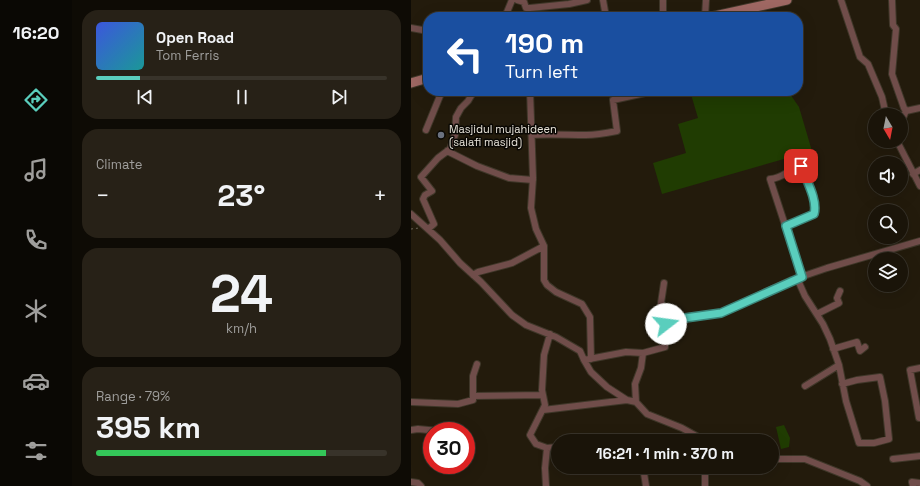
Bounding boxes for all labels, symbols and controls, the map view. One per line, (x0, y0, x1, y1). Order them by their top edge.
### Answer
text: 16:20 (13, 21, 59, 44)
text: 190 m (505, 25, 584, 61)
text: Open Road (156, 28, 234, 47)
icon: left (439, 28, 491, 80)
text: Tom Ferris (156, 47, 219, 64)
text: Turn left (505, 60, 578, 83)
icon: directions (22, 86, 50, 114)
icon: previous (134, 86, 156, 108)
icon: pause (231, 86, 253, 108)
icon: next (328, 86, 350, 108)
north arrow (868, 108, 908, 148)
map controls (868, 108, 908, 292)
place label: Masjidul mujahideen (salafi masjid) (449, 122, 557, 149)
marker: Masjidul mujahideen (salafi masjid) (436, 130, 446, 140)
pin (784, 149, 818, 183)
icon: arrive (790, 155, 812, 177)
icon: music (22, 156, 50, 184)
text: Climate (96, 156, 142, 173)
button: sound (868, 156, 908, 196)
text: 23° (218, 176, 265, 215)
text: − (96, 181, 110, 209)
text: + (373, 181, 387, 209)
button: search (868, 204, 908, 244)
icon: phone (22, 226, 50, 254)
button: layers (868, 252, 908, 292)
text: 24 (210, 261, 273, 327)
icon: climate (22, 297, 50, 325)
position arrow (645, 303, 687, 345)
text: km/h (226, 320, 257, 337)
icon: car (22, 367, 50, 395)
text: Range · 79% (96, 388, 170, 405)
text: 395 km (96, 408, 201, 447)
speed limit sign: 30 (423, 422, 475, 474)
icon: filters (22, 437, 50, 465)
text: 16:21 · 1 min · 370 m (596, 444, 734, 463)

